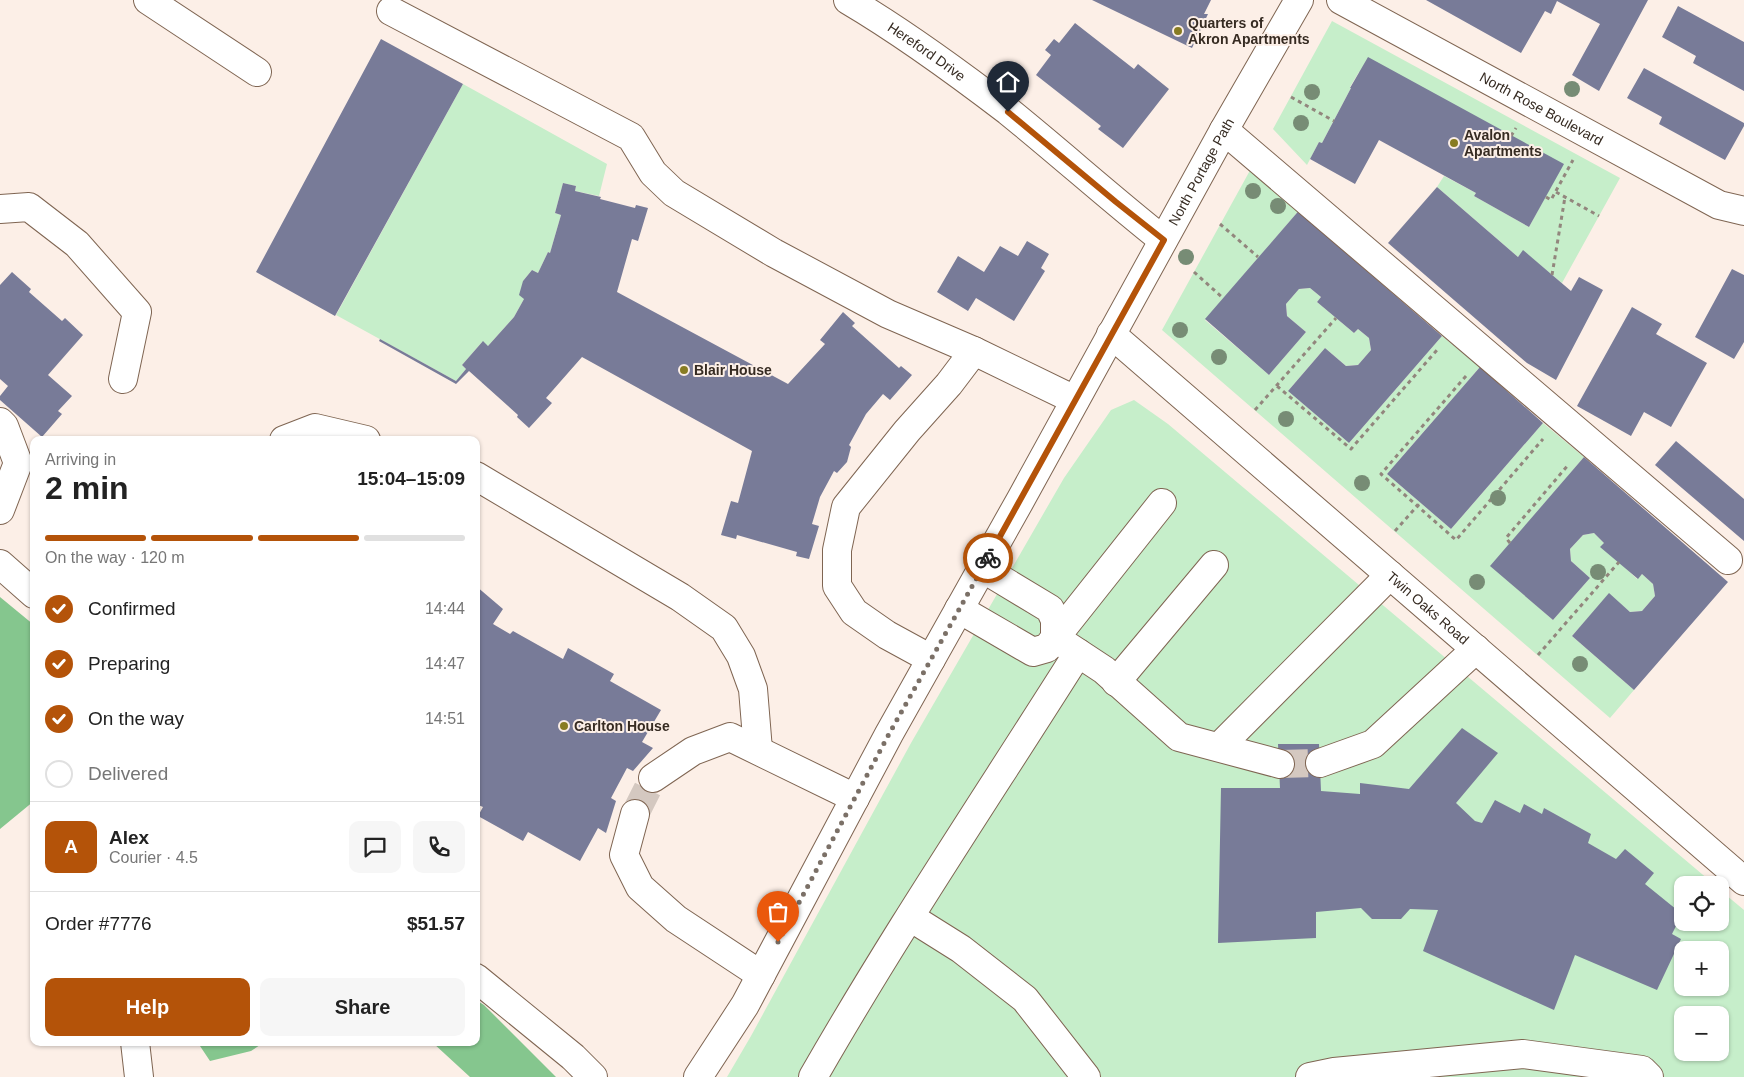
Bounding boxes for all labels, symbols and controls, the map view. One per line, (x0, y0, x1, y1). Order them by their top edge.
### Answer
place label: Quarters of Akron Apartments (1188, 15, 1310, 47)
street label: Hereford Drive (885, 19, 969, 84)
marker: Quarters of Akron Apartments (1172, 25, 1184, 37)
pin (987, 61, 1029, 112)
icon: home (994, 68, 1022, 96)
street label: North Rose Boulevard (1477, 69, 1606, 149)
street label: North Portage Path (1165, 115, 1237, 228)
place label: Avalon Apartments (1464, 127, 1542, 159)
marker: Avalon Apartments (1448, 137, 1460, 149)
place label: Blair House (694, 362, 772, 378)
marker: Blair House (678, 364, 690, 376)
text: Arriving in (45, 451, 116, 468)
text: 15:04–15:09 (357, 468, 465, 489)
text: 2 min (45, 470, 129, 506)
courier (963, 533, 1013, 583)
icon: bike (974, 544, 1002, 572)
text: On the way · 120 m (45, 549, 185, 566)
street label: Twin Oaks Road (1384, 568, 1472, 648)
icon: check (45, 595, 73, 623)
text: Confirmed (88, 598, 176, 619)
text: 14:44 (425, 600, 465, 617)
icon: check (45, 650, 73, 678)
text: Preparing (88, 653, 170, 674)
text: 14:47 (425, 655, 465, 672)
icon: check (45, 705, 73, 733)
text: On the way (88, 708, 184, 729)
text: 14:51 (425, 710, 465, 727)
place label: Carlton House (574, 718, 670, 734)
marker: Carlton House (558, 720, 570, 732)
text: Delivered (88, 763, 168, 784)
button: chat (349, 821, 401, 873)
button: phone (413, 821, 465, 873)
text: Alex (109, 827, 149, 848)
text: A (64, 836, 78, 857)
text: Courier · 4.5 (109, 849, 198, 866)
map controls (1674, 876, 1729, 1061)
button: locate (1674, 876, 1729, 931)
pin (757, 891, 799, 942)
icon: bag (764, 898, 792, 926)
text: Order #7776 (45, 913, 152, 934)
text: $51.57 (407, 913, 465, 934)
button: + (1674, 941, 1729, 996)
button: Help (45, 978, 250, 1036)
button: Share (260, 978, 465, 1036)
button: − (1674, 1006, 1729, 1061)

